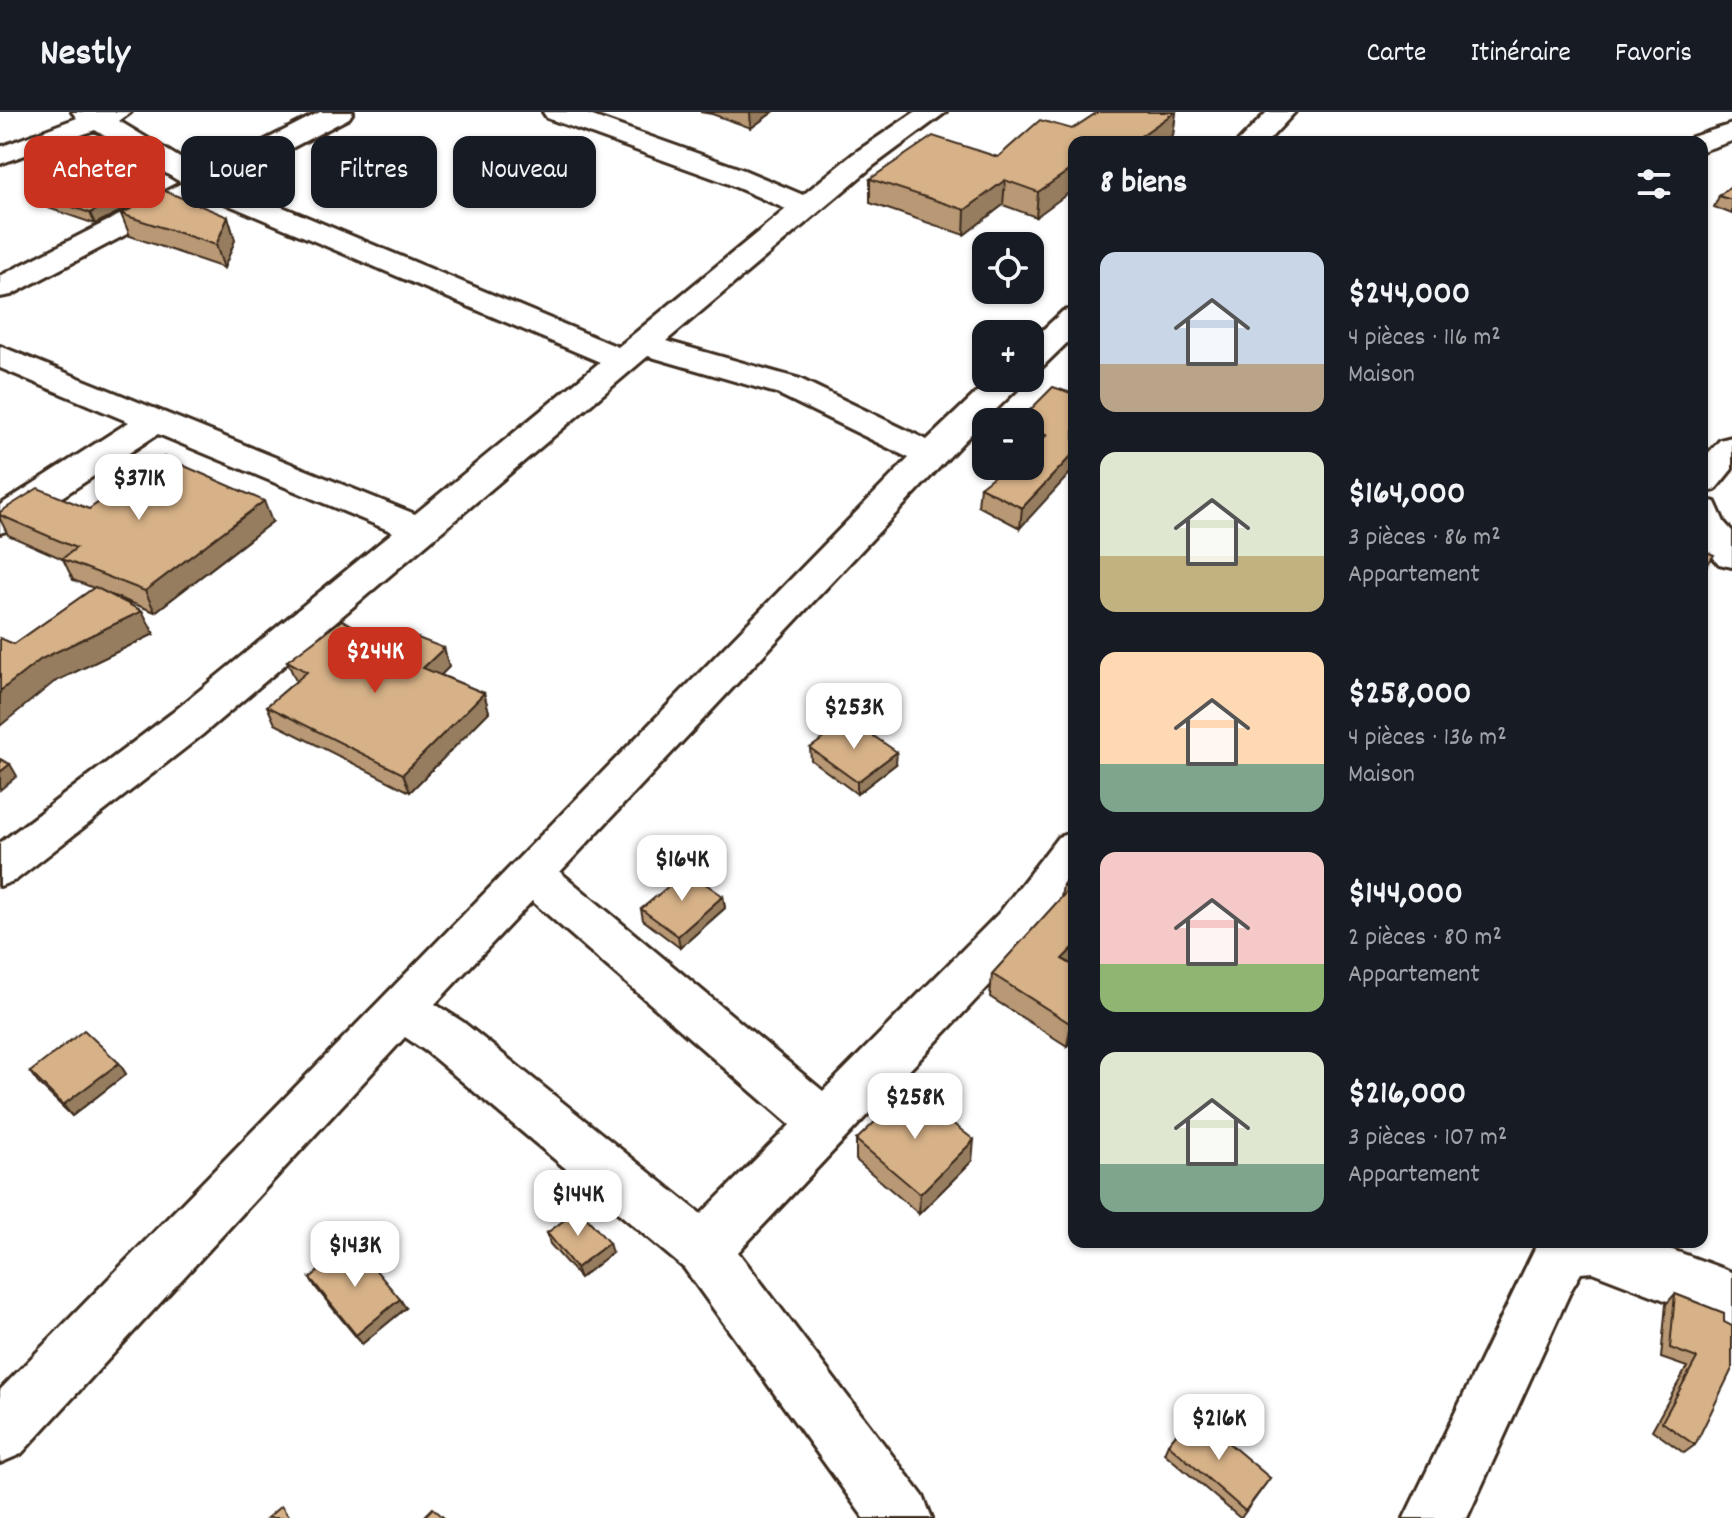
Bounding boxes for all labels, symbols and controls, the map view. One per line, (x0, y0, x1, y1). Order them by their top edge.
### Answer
text: Nestly (40, 28, 130, 83)
text: Carte (1366, 35, 1426, 75)
text: Itinéraire (1470, 35, 1571, 75)
text: Favoris (1615, 35, 1692, 75)
chip: Acheter (24, 136, 165, 208)
chip: Louer (181, 136, 295, 208)
chip: Filtres (311, 136, 437, 208)
chip: Nouveau (453, 136, 596, 208)
text: 8 biens (1100, 160, 1187, 209)
icon: filters (1632, 162, 1676, 206)
map controls (972, 232, 1044, 480)
button: locate (972, 232, 1044, 304)
text: $244,000 (1348, 271, 1470, 320)
icon: home (1164, 284, 1260, 380)
button: + (972, 320, 1044, 392)
text: 4 pièces · 116 m² (1348, 320, 1501, 357)
text: Maison (1348, 357, 1415, 394)
button: − (972, 408, 1044, 480)
pin: $371K (83, 454, 195, 522)
text: $371K (113, 461, 165, 498)
text: $164,000 (1348, 471, 1466, 520)
icon: home (1164, 484, 1260, 580)
text: 3 pièces · 86 m² (1348, 520, 1501, 557)
text: Appartement (1348, 557, 1480, 594)
pin: $244K (319, 627, 431, 695)
text: $244K (346, 634, 404, 671)
text: $258,000 (1348, 671, 1472, 720)
pin: $253K (798, 683, 910, 751)
icon: home (1164, 684, 1260, 780)
text: $253K (824, 690, 884, 727)
text: 4 pièces · 136 m² (1348, 720, 1507, 757)
text: Maison (1348, 757, 1415, 794)
pin: $164K (626, 835, 738, 903)
text: $164K (655, 842, 709, 879)
text: $144,000 (1348, 871, 1463, 920)
icon: home (1164, 884, 1260, 980)
text: 2 pièces · 80 m² (1348, 920, 1502, 957)
text: Appartement (1348, 957, 1480, 994)
text: $216,000 (1348, 1071, 1466, 1120)
pin: $258K (859, 1073, 971, 1141)
text: $258K (885, 1080, 945, 1117)
icon: home (1164, 1084, 1260, 1180)
text: 3 pièces · 107 m² (1348, 1120, 1507, 1157)
text: Appartement (1348, 1157, 1480, 1194)
pin: $144K (522, 1170, 634, 1238)
text: $144K (552, 1177, 604, 1214)
pin: $143K (299, 1221, 411, 1289)
text: $143K (328, 1228, 382, 1265)
pin: $216K (1163, 1394, 1275, 1462)
text: $216K (1192, 1401, 1247, 1438)

